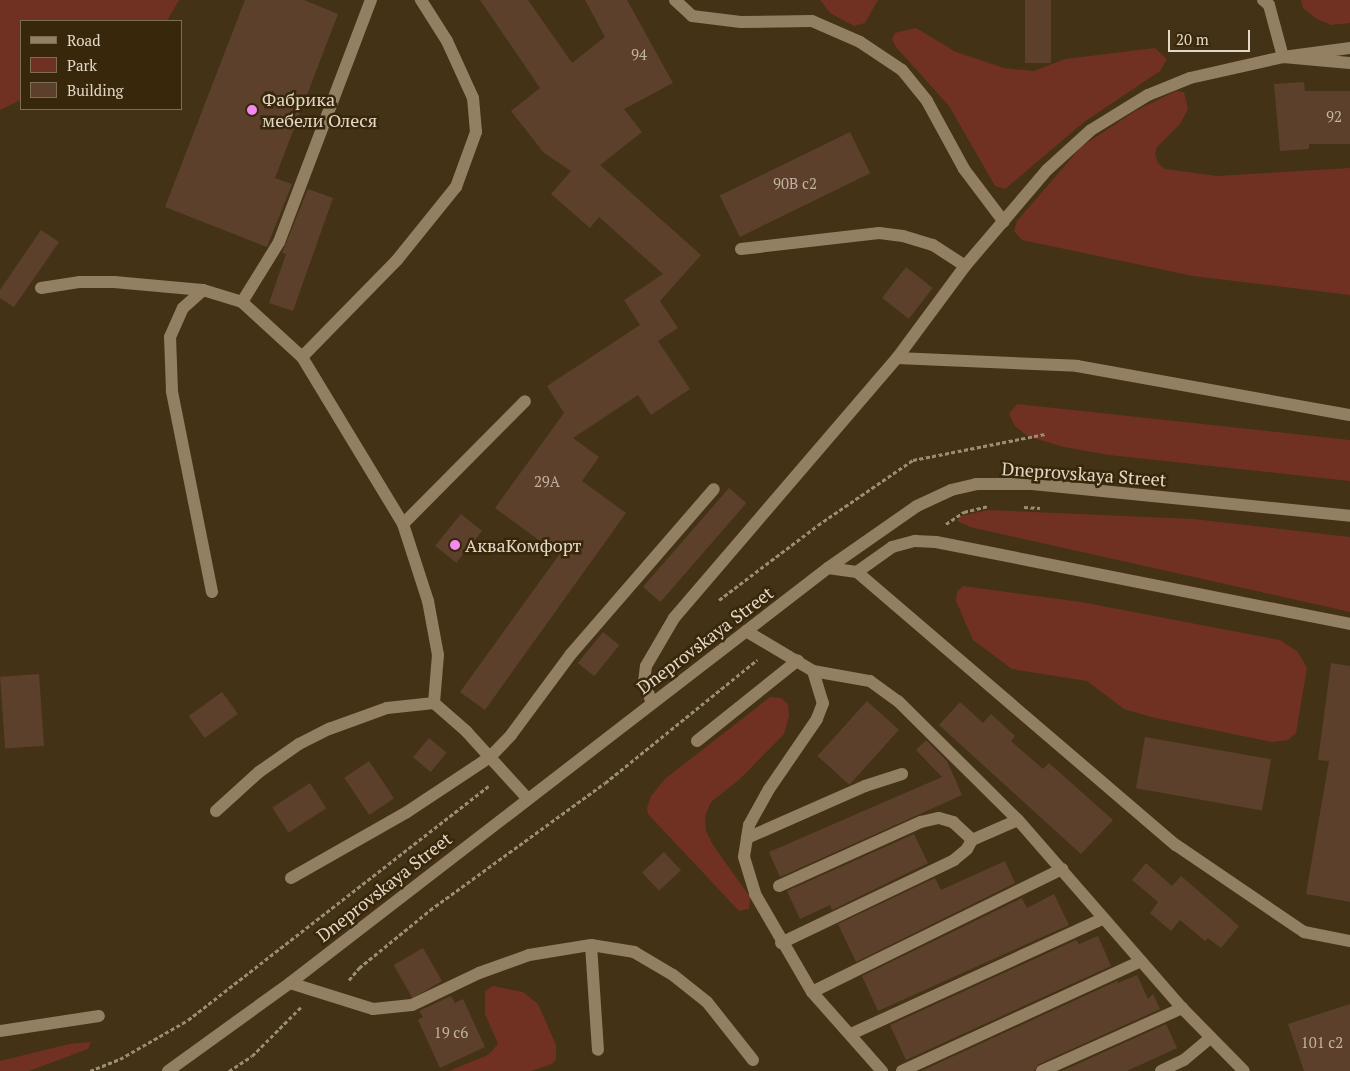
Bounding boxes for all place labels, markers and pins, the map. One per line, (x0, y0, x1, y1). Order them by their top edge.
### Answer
place label: Фабрика мебели Олеся (262, 89, 377, 132)
marker: Фабрика мебели Олеся (246, 104, 258, 116)
place label: АкваКомфорт (465, 534, 582, 556)
marker: АкваКомфорт (449, 539, 461, 551)

